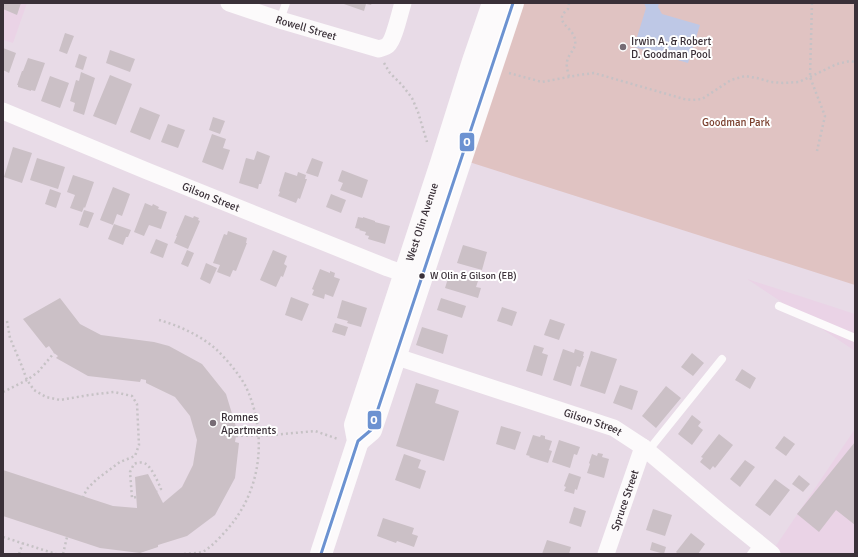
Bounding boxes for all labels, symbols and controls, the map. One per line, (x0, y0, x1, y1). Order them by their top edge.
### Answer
street label: Rowell Street (274, 12, 338, 43)
place label: Irwin A. & Robert D. Goodman Pool (631, 35, 711, 61)
marker: Irwin A. & Robert D. Goodman Pool (618, 42, 628, 52)
park label: Goodman Park (702, 116, 771, 129)
line badge: O (459, 132, 475, 152)
text: O (463, 136, 471, 149)
street label: Gilson Street (180, 179, 242, 214)
street label: West Olin Avenue (403, 181, 441, 263)
place label: W Olin & Gilson (EB) (430, 270, 517, 282)
marker: W Olin & Gilson (EB) (417, 271, 427, 281)
street label: Gilson Street (562, 405, 625, 438)
line badge: O (367, 410, 382, 430)
place label: Romnes Apartments (221, 411, 276, 437)
text: O (370, 414, 378, 427)
marker: Romnes Apartments (208, 418, 218, 428)
street label: Spruce Street (608, 468, 641, 532)

